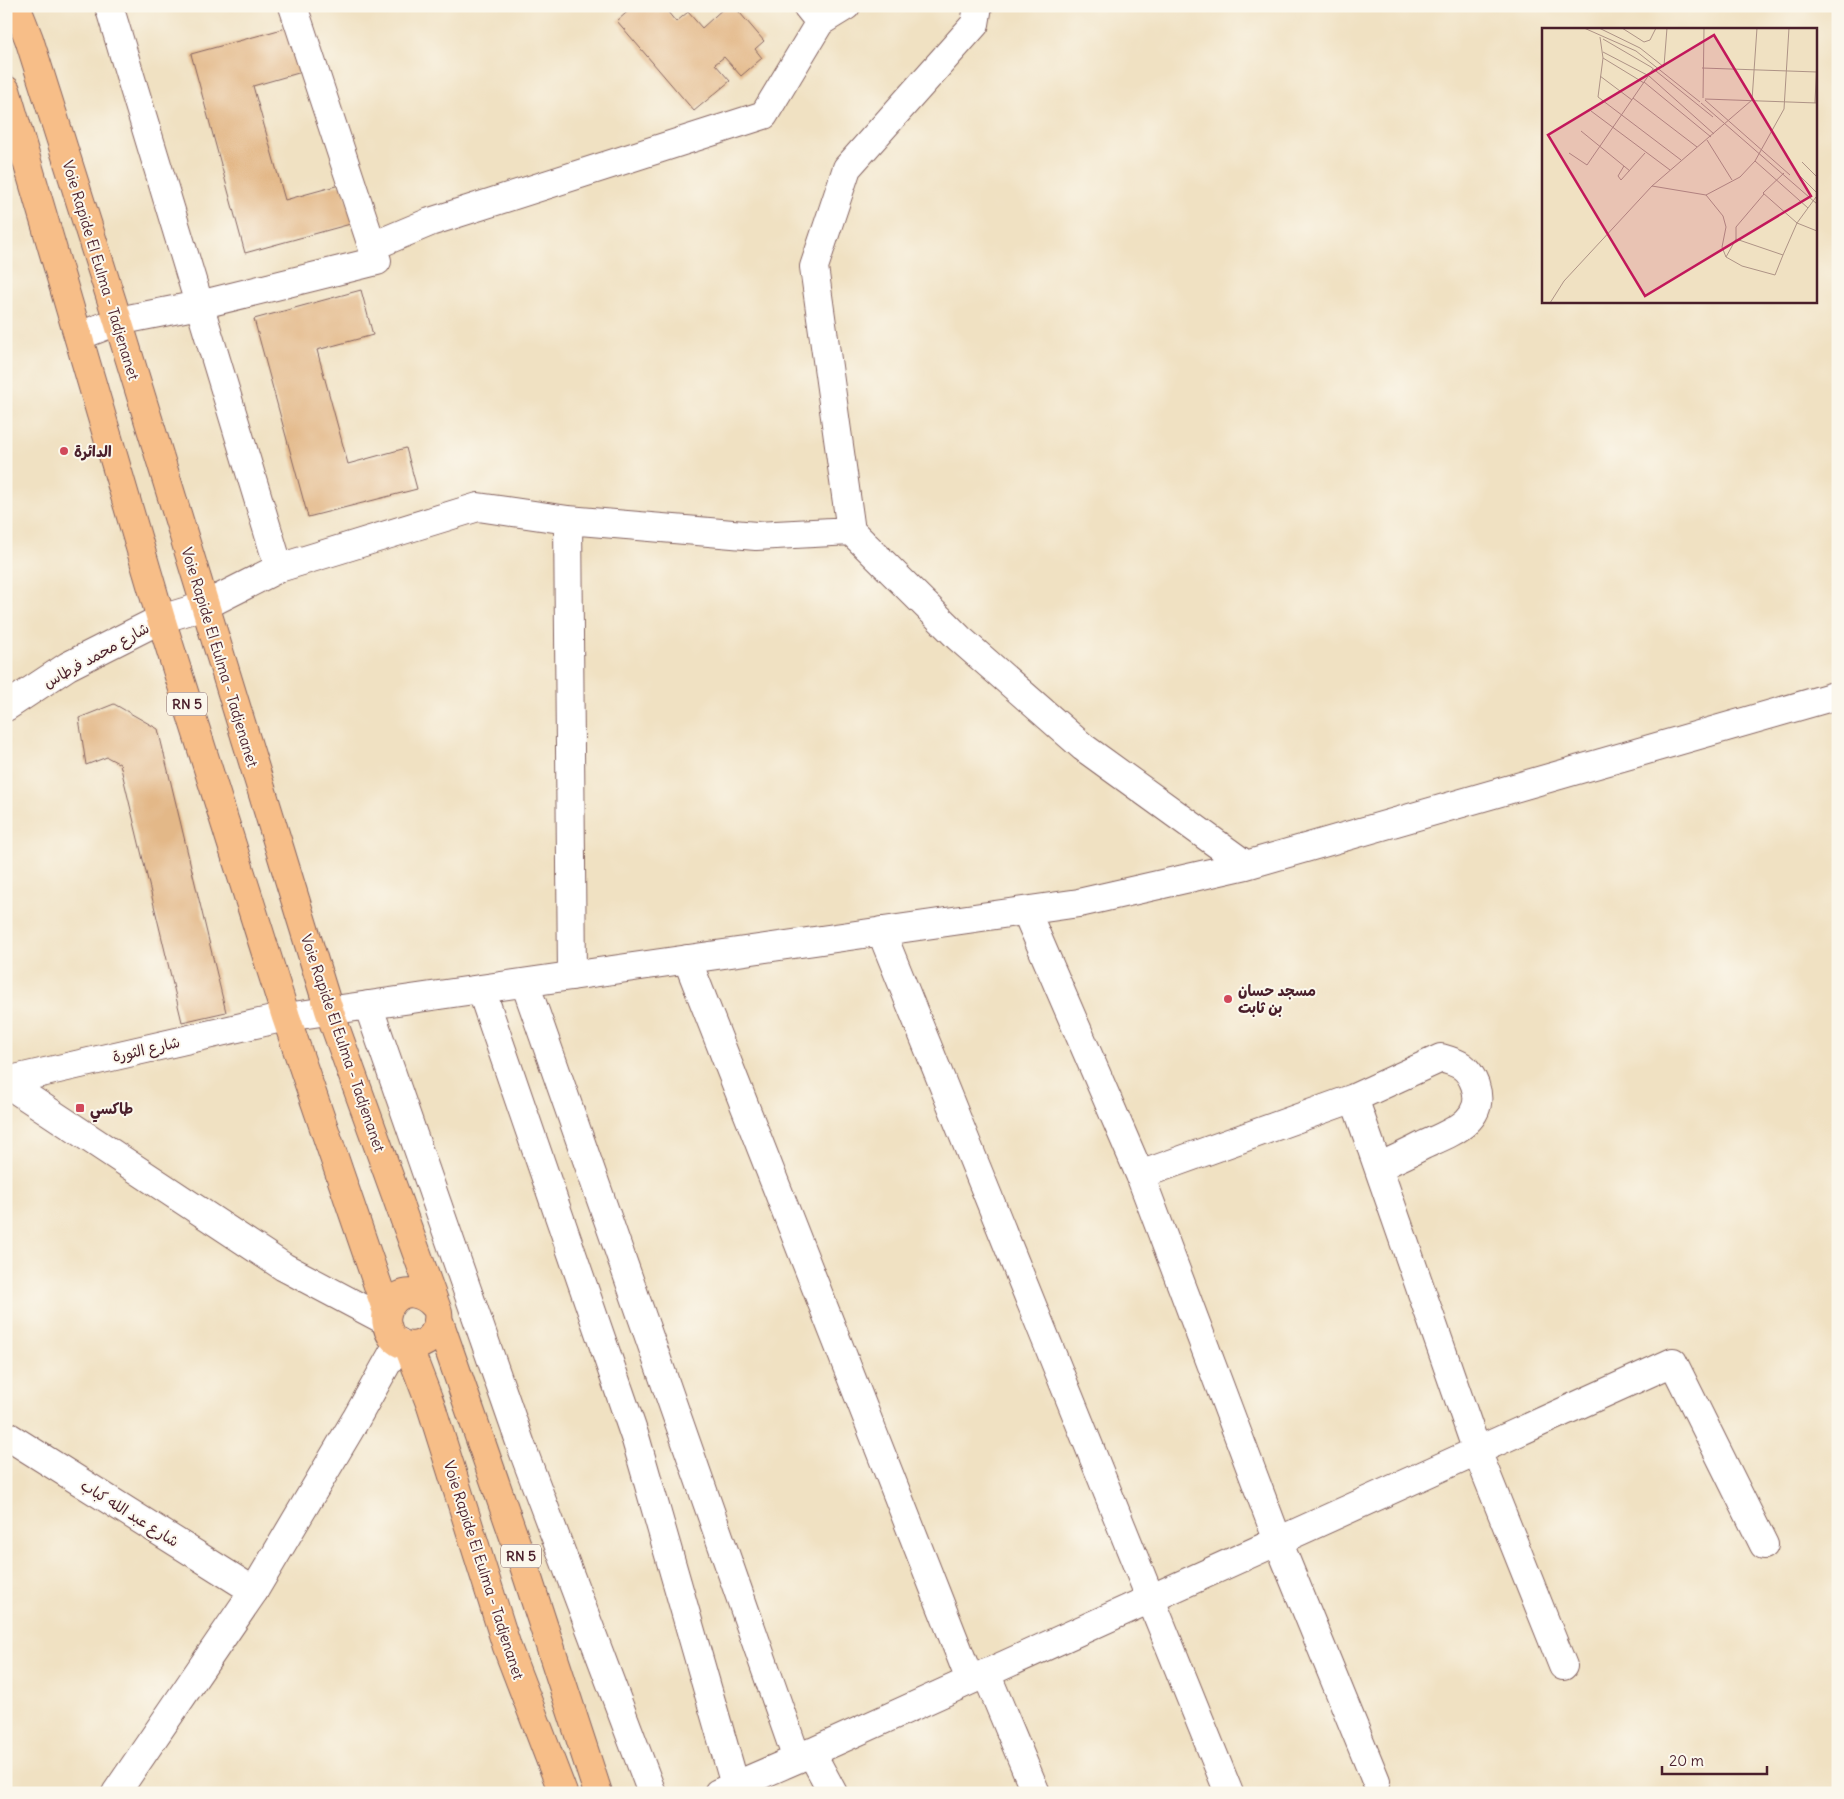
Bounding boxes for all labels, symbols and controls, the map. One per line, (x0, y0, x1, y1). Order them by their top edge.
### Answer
inset map (1542, 28, 1816, 302)
street label: Voie Rapide El Eulma - Tadjenanet (58, 158, 144, 382)
place label: الدائرة (74, 442, 112, 461)
marker: الدائرة (58, 445, 70, 457)
street label: Voie Rapide El Eulma - Tadjenanet (177, 545, 263, 769)
street label: شارع محمد فرطاس (40, 618, 153, 693)
road number: RN 5 (167, 692, 207, 716)
street label: Voie Rapide El Eulma - Tadjenanet (297, 932, 389, 1154)
place label: مسجد حسان بن ثابت (1238, 981, 1316, 1017)
marker: مسجد حسان بن ثابت (1222, 993, 1234, 1005)
street label: شارع الثورة (110, 1032, 182, 1067)
place label: طاكسي (90, 1099, 133, 1123)
marker: طاكسي (74, 1102, 86, 1114)
street label: Voie Rapide El Eulma - Tadjenanet (440, 1458, 528, 1682)
street label: شارع عبد الله كباب (77, 1475, 183, 1552)
road number: RN 5 (501, 1544, 541, 1568)
scale bar (1662, 1744, 1766, 1776)
text: 20 m (1669, 1751, 1704, 1770)

